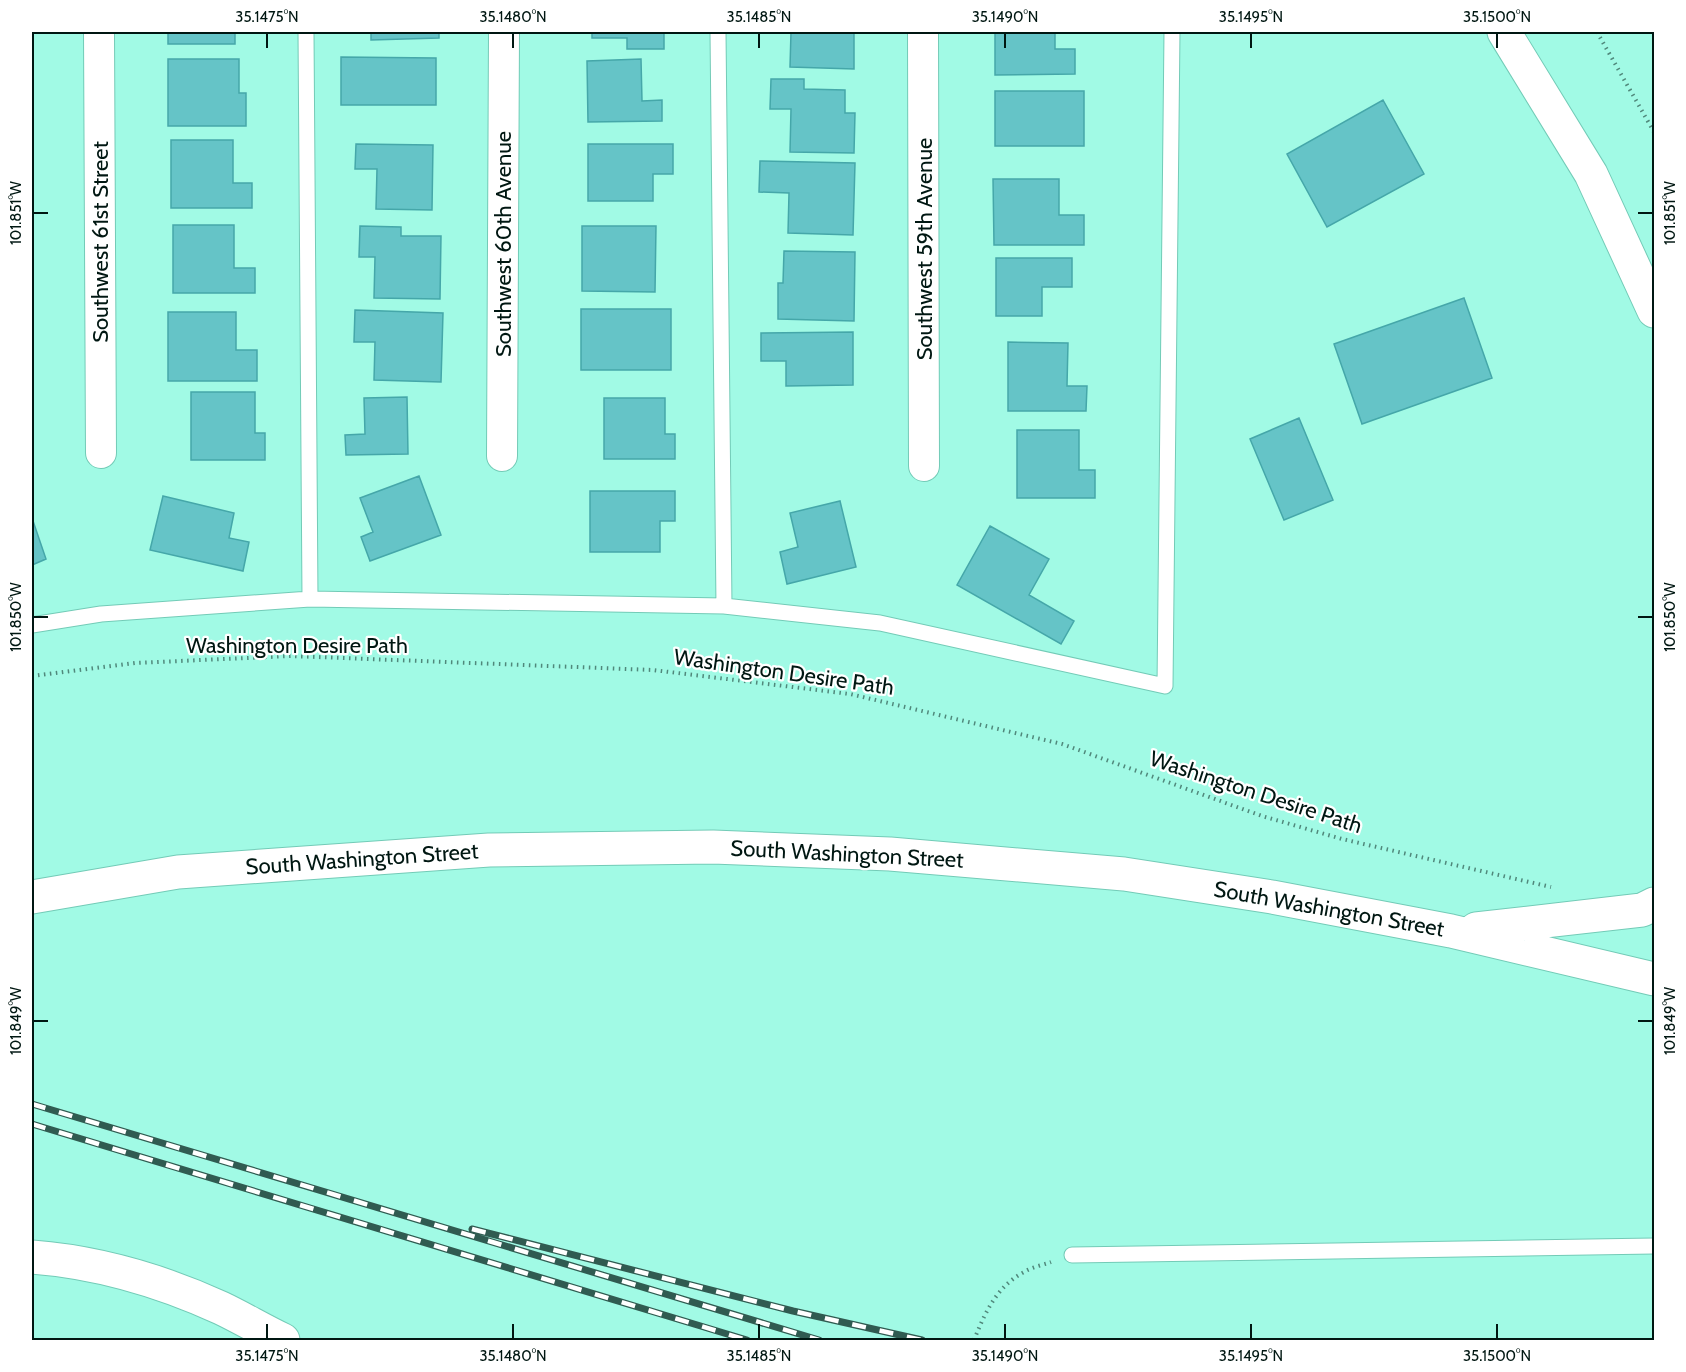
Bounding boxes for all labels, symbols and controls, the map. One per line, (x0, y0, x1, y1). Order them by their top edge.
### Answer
text: 35.1475°N (235, 8, 299, 26)
text: 35.1480°N (479, 8, 547, 26)
text: 35.1485°N (727, 8, 791, 26)
text: 35.1490°N (972, 8, 1038, 26)
text: 35.1495°N (1219, 8, 1283, 26)
text: 35.1500°N (1463, 8, 1531, 26)
street label: Southwest 60th Avenue (490, 131, 517, 357)
street label: Southwest 59th Avenue (911, 138, 938, 360)
street label: Southwest 61st Street (87, 141, 114, 343)
text: 101.851°W (7, 180, 25, 245)
text: 101.851°W (1661, 180, 1679, 245)
text: 101.850°W (7, 581, 25, 652)
text: 101.850°W (1661, 581, 1679, 652)
street label: Washington Desire Path (186, 632, 408, 659)
street label: Washington Desire Path (672, 643, 896, 701)
street label: Washington Desire Path (1146, 745, 1366, 839)
street label: South Washington Street (730, 834, 965, 874)
street label: South Washington Street (245, 837, 480, 881)
street label: South Washington Street (1212, 875, 1447, 943)
text: 101.849°W (7, 986, 25, 1055)
text: 101.849°W (1661, 986, 1679, 1055)
text: 35.1475°N (235, 1347, 299, 1365)
text: 35.1480°N (479, 1347, 547, 1365)
text: 35.1485°N (727, 1347, 791, 1365)
text: 35.1490°N (972, 1347, 1038, 1365)
text: 35.1495°N (1219, 1347, 1283, 1365)
text: 35.1500°N (1463, 1347, 1531, 1365)

